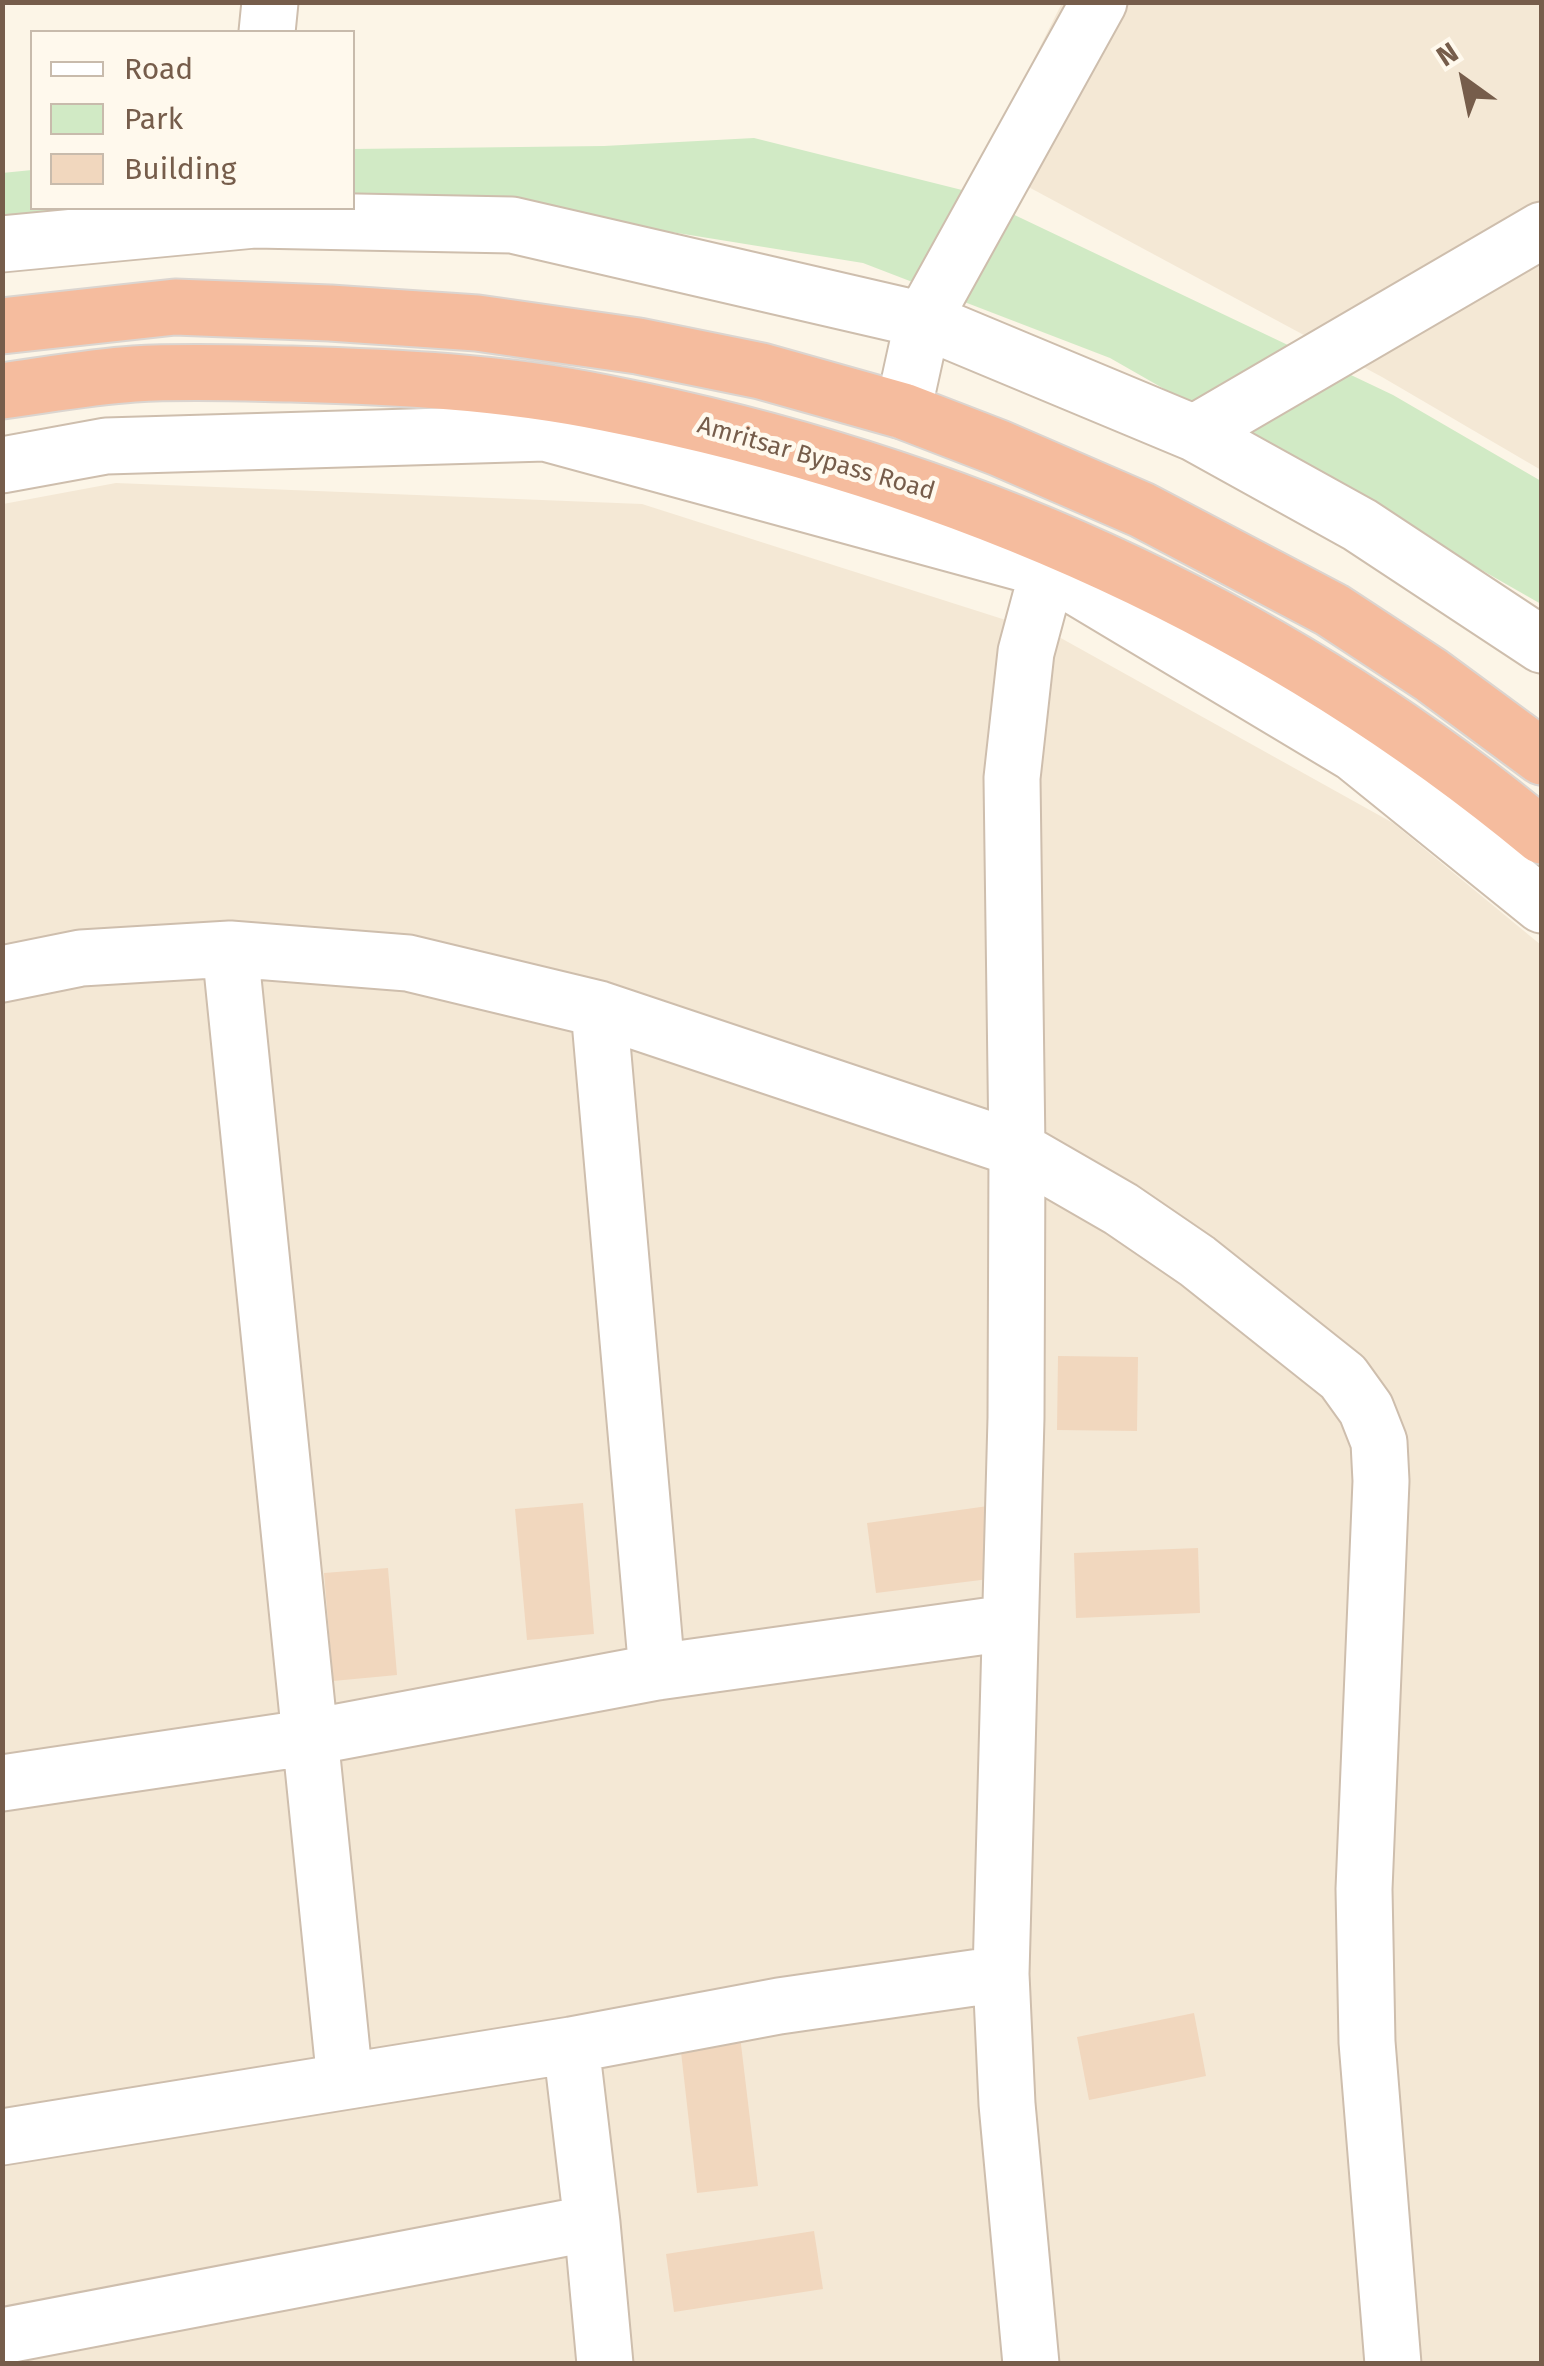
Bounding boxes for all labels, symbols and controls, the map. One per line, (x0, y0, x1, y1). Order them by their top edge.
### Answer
legend (30, 30, 355, 210)
north arrow (1414, 30, 1514, 130)
text: N (1431, 36, 1464, 73)
text: Road (124, 51, 193, 87)
text: Park (124, 101, 183, 137)
text: Building (124, 151, 236, 187)
street label: Amritsar Bypass Road (694, 411, 938, 507)

